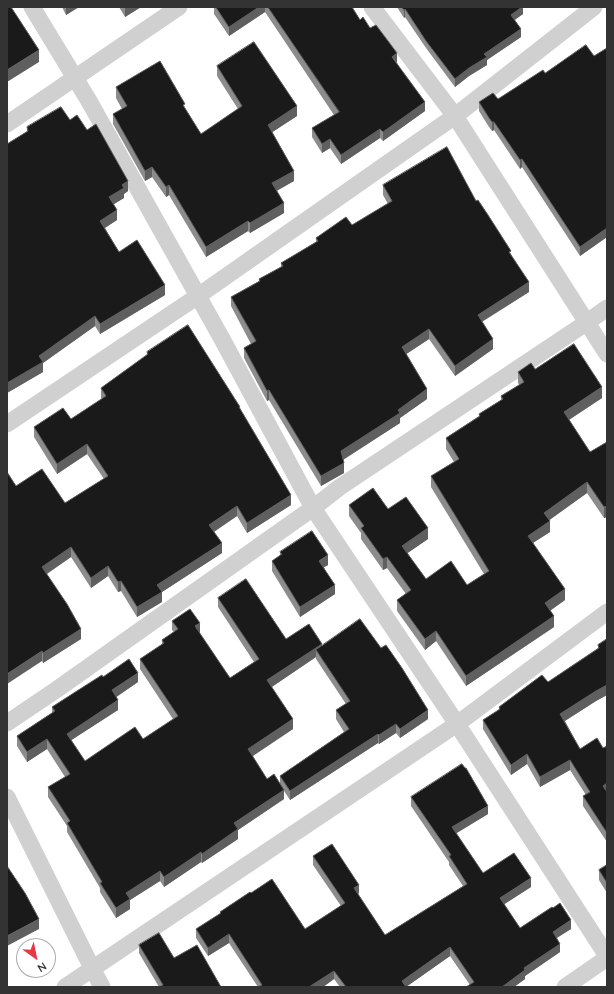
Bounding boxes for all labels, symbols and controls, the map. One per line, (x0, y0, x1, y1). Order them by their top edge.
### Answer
north arrow (16, 938, 56, 978)
text: N (35, 959, 49, 975)

